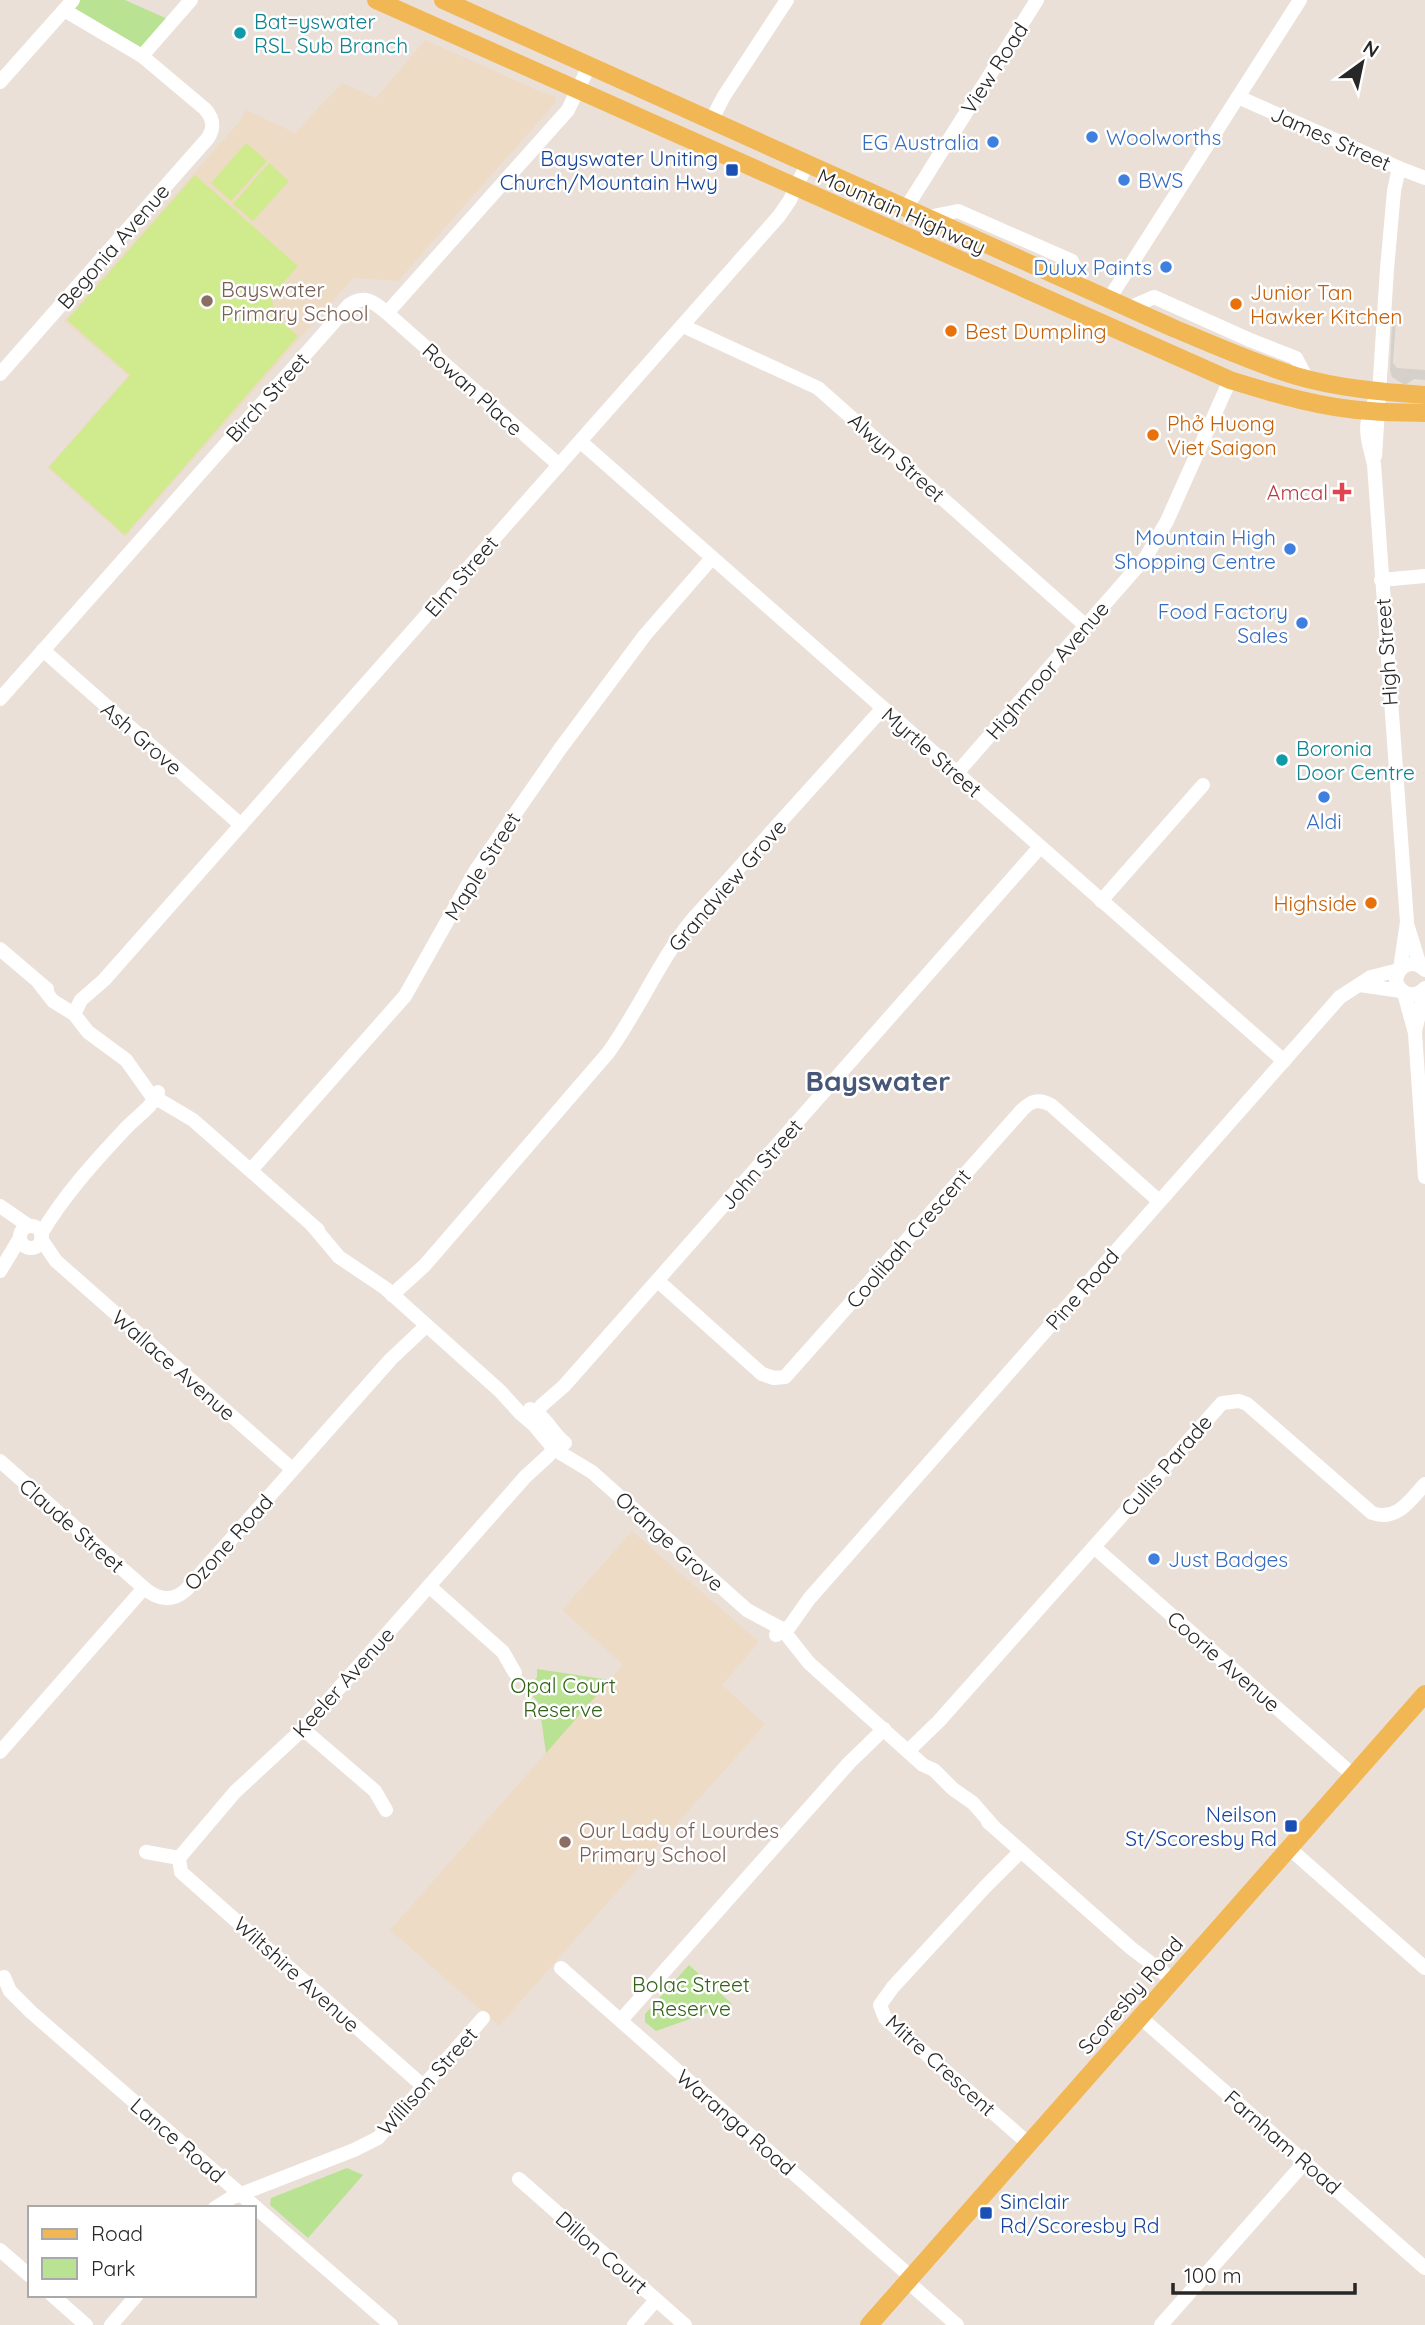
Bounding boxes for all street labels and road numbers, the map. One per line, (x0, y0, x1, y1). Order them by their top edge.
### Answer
street label: View Road (955, 17, 1033, 119)
street label: James Street (1267, 100, 1395, 176)
street label: Mountain Highway (814, 162, 990, 260)
street label: Begonia Avenue (51, 178, 175, 314)
street label: Rowan Place (418, 337, 528, 441)
street label: Birch Street (220, 347, 314, 447)
street label: Alwyn Street (843, 407, 951, 507)
street label: Elm Street (419, 530, 503, 622)
street label: Highmoor Avenue (980, 596, 1114, 744)
street label: High Street (1369, 597, 1403, 707)
street label: Ash Grove (96, 696, 188, 780)
street label: Myrtle Street (877, 701, 987, 803)
street label: Maple Street (439, 807, 525, 925)
street label: Grandview Grove (663, 814, 791, 956)
street label: John Street (714, 1113, 808, 1215)
street label: Coolibah Crescent (840, 1163, 976, 1313)
street label: Pine Road (1040, 1243, 1124, 1335)
street label: Wallace Avenue (107, 1304, 241, 1426)
street label: Cullis Parade (1115, 1409, 1217, 1521)
street label: Claude Street (14, 1472, 130, 1578)
street label: Orange Grove (610, 1486, 730, 1596)
street label: Ozone Road (178, 1489, 278, 1595)
street label: Coorie Avenue (1162, 1605, 1286, 1717)
street label: Keeler Avenue (287, 1621, 399, 1743)
street label: Wiltshire Avenue (229, 1911, 365, 2037)
street label: Scoresby Road (1072, 1931, 1188, 2059)
street label: Mitre Crescent (881, 2009, 1001, 2121)
street label: Willison Street (372, 2021, 482, 2141)
street label: Waranga Road (671, 2063, 801, 2181)
street label: Farnham Road (1219, 2084, 1347, 2200)
street label: Lance Road (125, 2092, 231, 2188)
street label: Dillon Court (551, 2205, 653, 2299)

